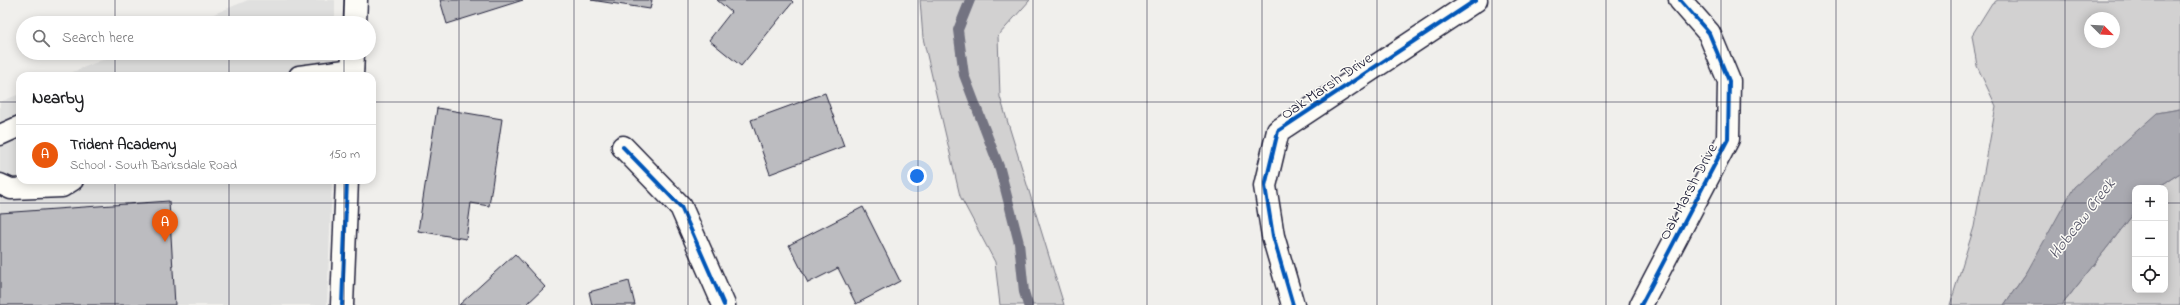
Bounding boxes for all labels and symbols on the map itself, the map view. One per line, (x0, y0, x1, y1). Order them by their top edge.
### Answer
north arrow (2084, 12, 2120, 48)
street label: Oak Marsh Drive (1276, 46, 1379, 126)
street label: Oak Marsh Drive (1653, 138, 1725, 245)
your location (907, 166, 927, 186)
water label: Hobcaw Creek (2043, 172, 2123, 265)
pin: A (152, 209, 178, 242)

